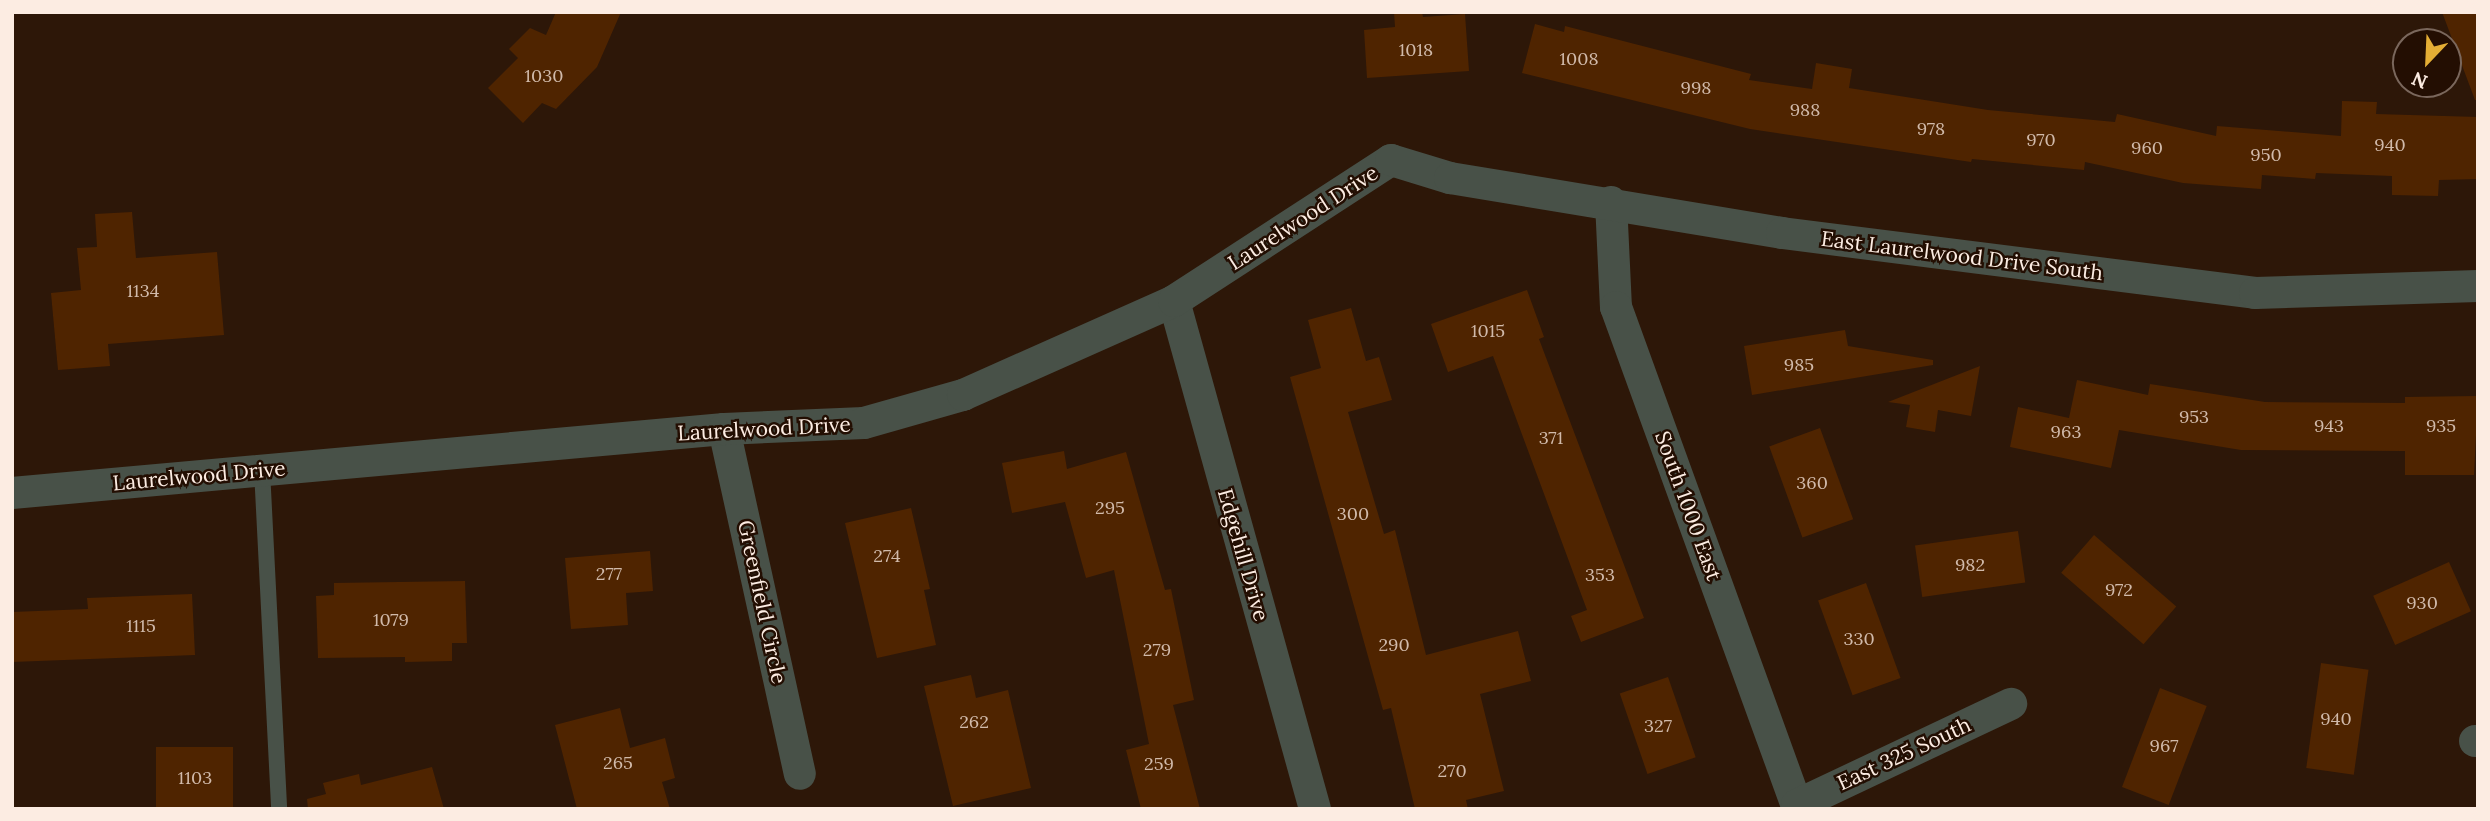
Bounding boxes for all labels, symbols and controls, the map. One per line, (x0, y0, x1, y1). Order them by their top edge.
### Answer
north arrow (2392, 28, 2462, 98)
house number: 1018 (1399, 39, 1433, 61)
house number: 1008 (1559, 48, 1599, 70)
house number: 1030 (525, 65, 563, 87)
text: N (2408, 67, 2431, 94)
house number: 998 (1681, 77, 1711, 99)
house number: 988 (1790, 99, 1820, 121)
house number: 978 (1917, 118, 1945, 140)
house number: 970 (2026, 129, 2056, 151)
house number: 940 (2374, 134, 2406, 156)
house number: 960 (2131, 137, 2163, 159)
house number: 950 (2250, 144, 2282, 166)
street label: Laurelwood Drive (1223, 160, 1383, 276)
street label: East Laurelwood Drive South (1820, 226, 2104, 286)
house number: 1134 (127, 280, 159, 302)
house number: 1015 (1471, 320, 1505, 342)
house number: 985 (1784, 354, 1814, 376)
house number: 953 (2179, 406, 2209, 428)
street label: Laurelwood Drive (677, 412, 851, 446)
house number: 943 (2314, 415, 2344, 437)
house number: 935 (2426, 415, 2456, 437)
house number: 963 (2051, 421, 2081, 443)
house number: 371 (1539, 427, 1563, 449)
street label: South 1000 East (1649, 428, 1727, 584)
street label: Laurelwood Drive (111, 456, 287, 496)
house number: 360 (1796, 472, 1828, 494)
street label: Edgehill Drive (1212, 486, 1274, 624)
house number: 295 (1095, 497, 1125, 519)
house number: 300 (1337, 503, 1369, 525)
street label: Greenfield Circle (732, 518, 792, 686)
house number: 274 (873, 545, 901, 567)
house number: 982 (1955, 554, 1985, 576)
house number: 277 (596, 563, 622, 585)
house number: 353 (1585, 564, 1615, 586)
house number: 972 (2105, 579, 2133, 601)
house number: 930 (2406, 592, 2438, 614)
house number: 1079 (373, 609, 409, 631)
house number: 1115 (126, 615, 156, 637)
house number: 330 (1843, 628, 1875, 650)
house number: 290 (1378, 634, 1410, 656)
house number: 279 (1143, 639, 1171, 661)
house number: 940 (2320, 708, 2352, 730)
house number: 262 (959, 711, 989, 733)
street label: East 325 South (1833, 712, 1975, 796)
house number: 327 (1644, 715, 1672, 737)
house number: 967 (2150, 735, 2178, 757)
house number: 265 (603, 752, 633, 774)
house number: 259 (1144, 753, 1174, 775)
house number: 270 (1437, 760, 1467, 782)
house number: 1103 (178, 767, 212, 789)

